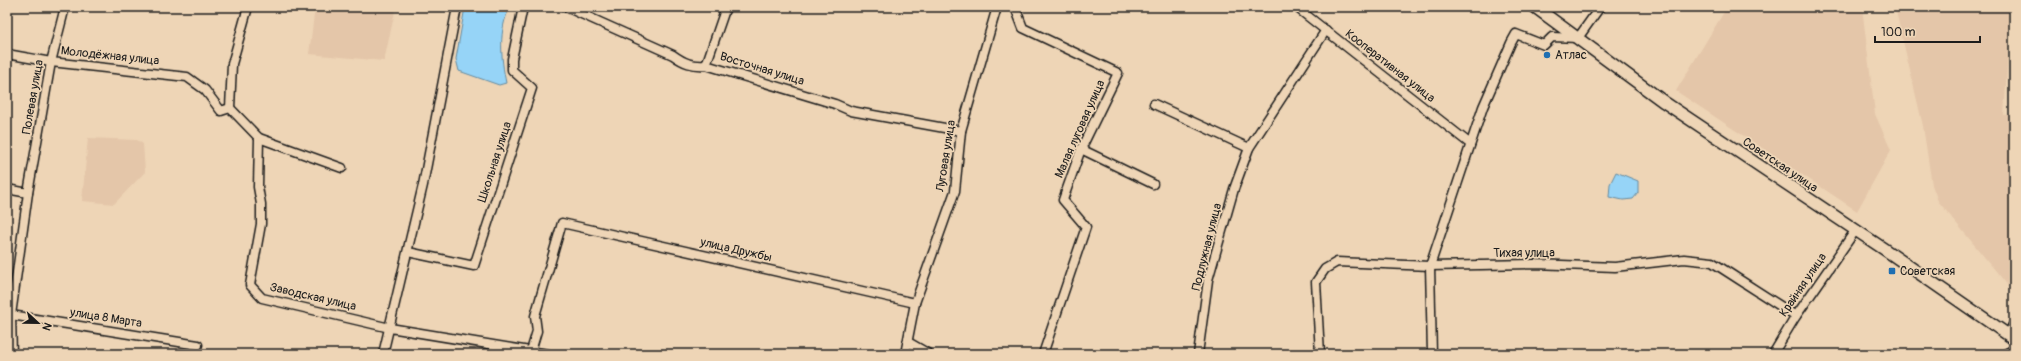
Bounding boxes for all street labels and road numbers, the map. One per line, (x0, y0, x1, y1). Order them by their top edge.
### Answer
street label: Кооперативная улица (1342, 26, 1438, 106)
street label: Молодёжная улица (60, 43, 160, 69)
street label: Восточная улица (718, 49, 806, 89)
street label: Полевая улица (19, 58, 47, 135)
street label: Малая луговая улица (1052, 77, 1109, 180)
street label: Школьная улица (475, 119, 515, 204)
street label: Луговая улица (933, 119, 959, 194)
street label: Советская улица (1739, 134, 1821, 196)
street label: Подлужная улица (1189, 201, 1225, 292)
street label: улица Дружбы (698, 234, 773, 266)
street label: Тихая улица (1493, 246, 1555, 261)
street label: Крайняя улица (1776, 250, 1830, 320)
street label: Заводская улица (268, 280, 358, 314)
street label: улица 8 Марта (68, 305, 143, 331)

